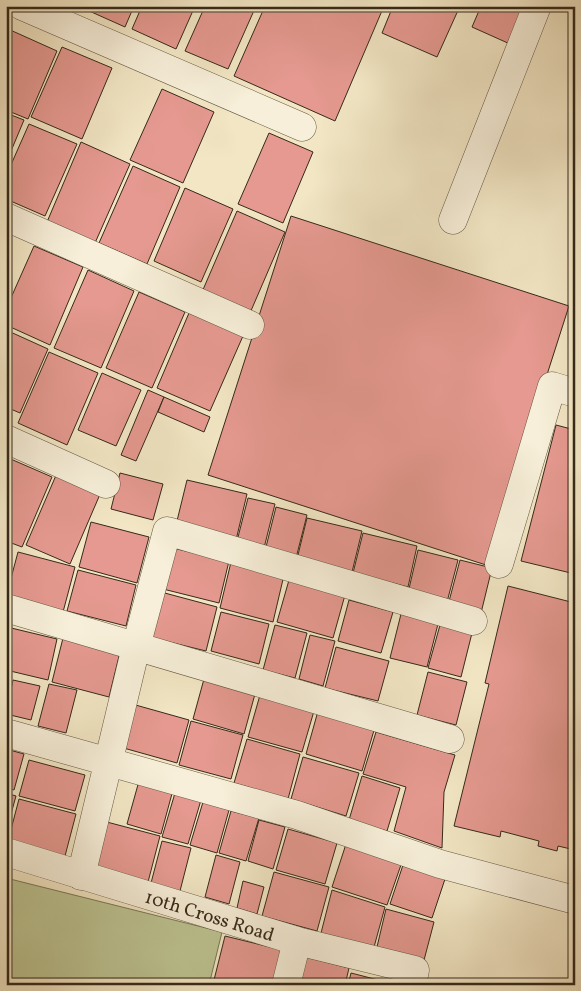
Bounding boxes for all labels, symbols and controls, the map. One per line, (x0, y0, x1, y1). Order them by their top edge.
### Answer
street label: 10th Cross Road (142, 885, 277, 949)

